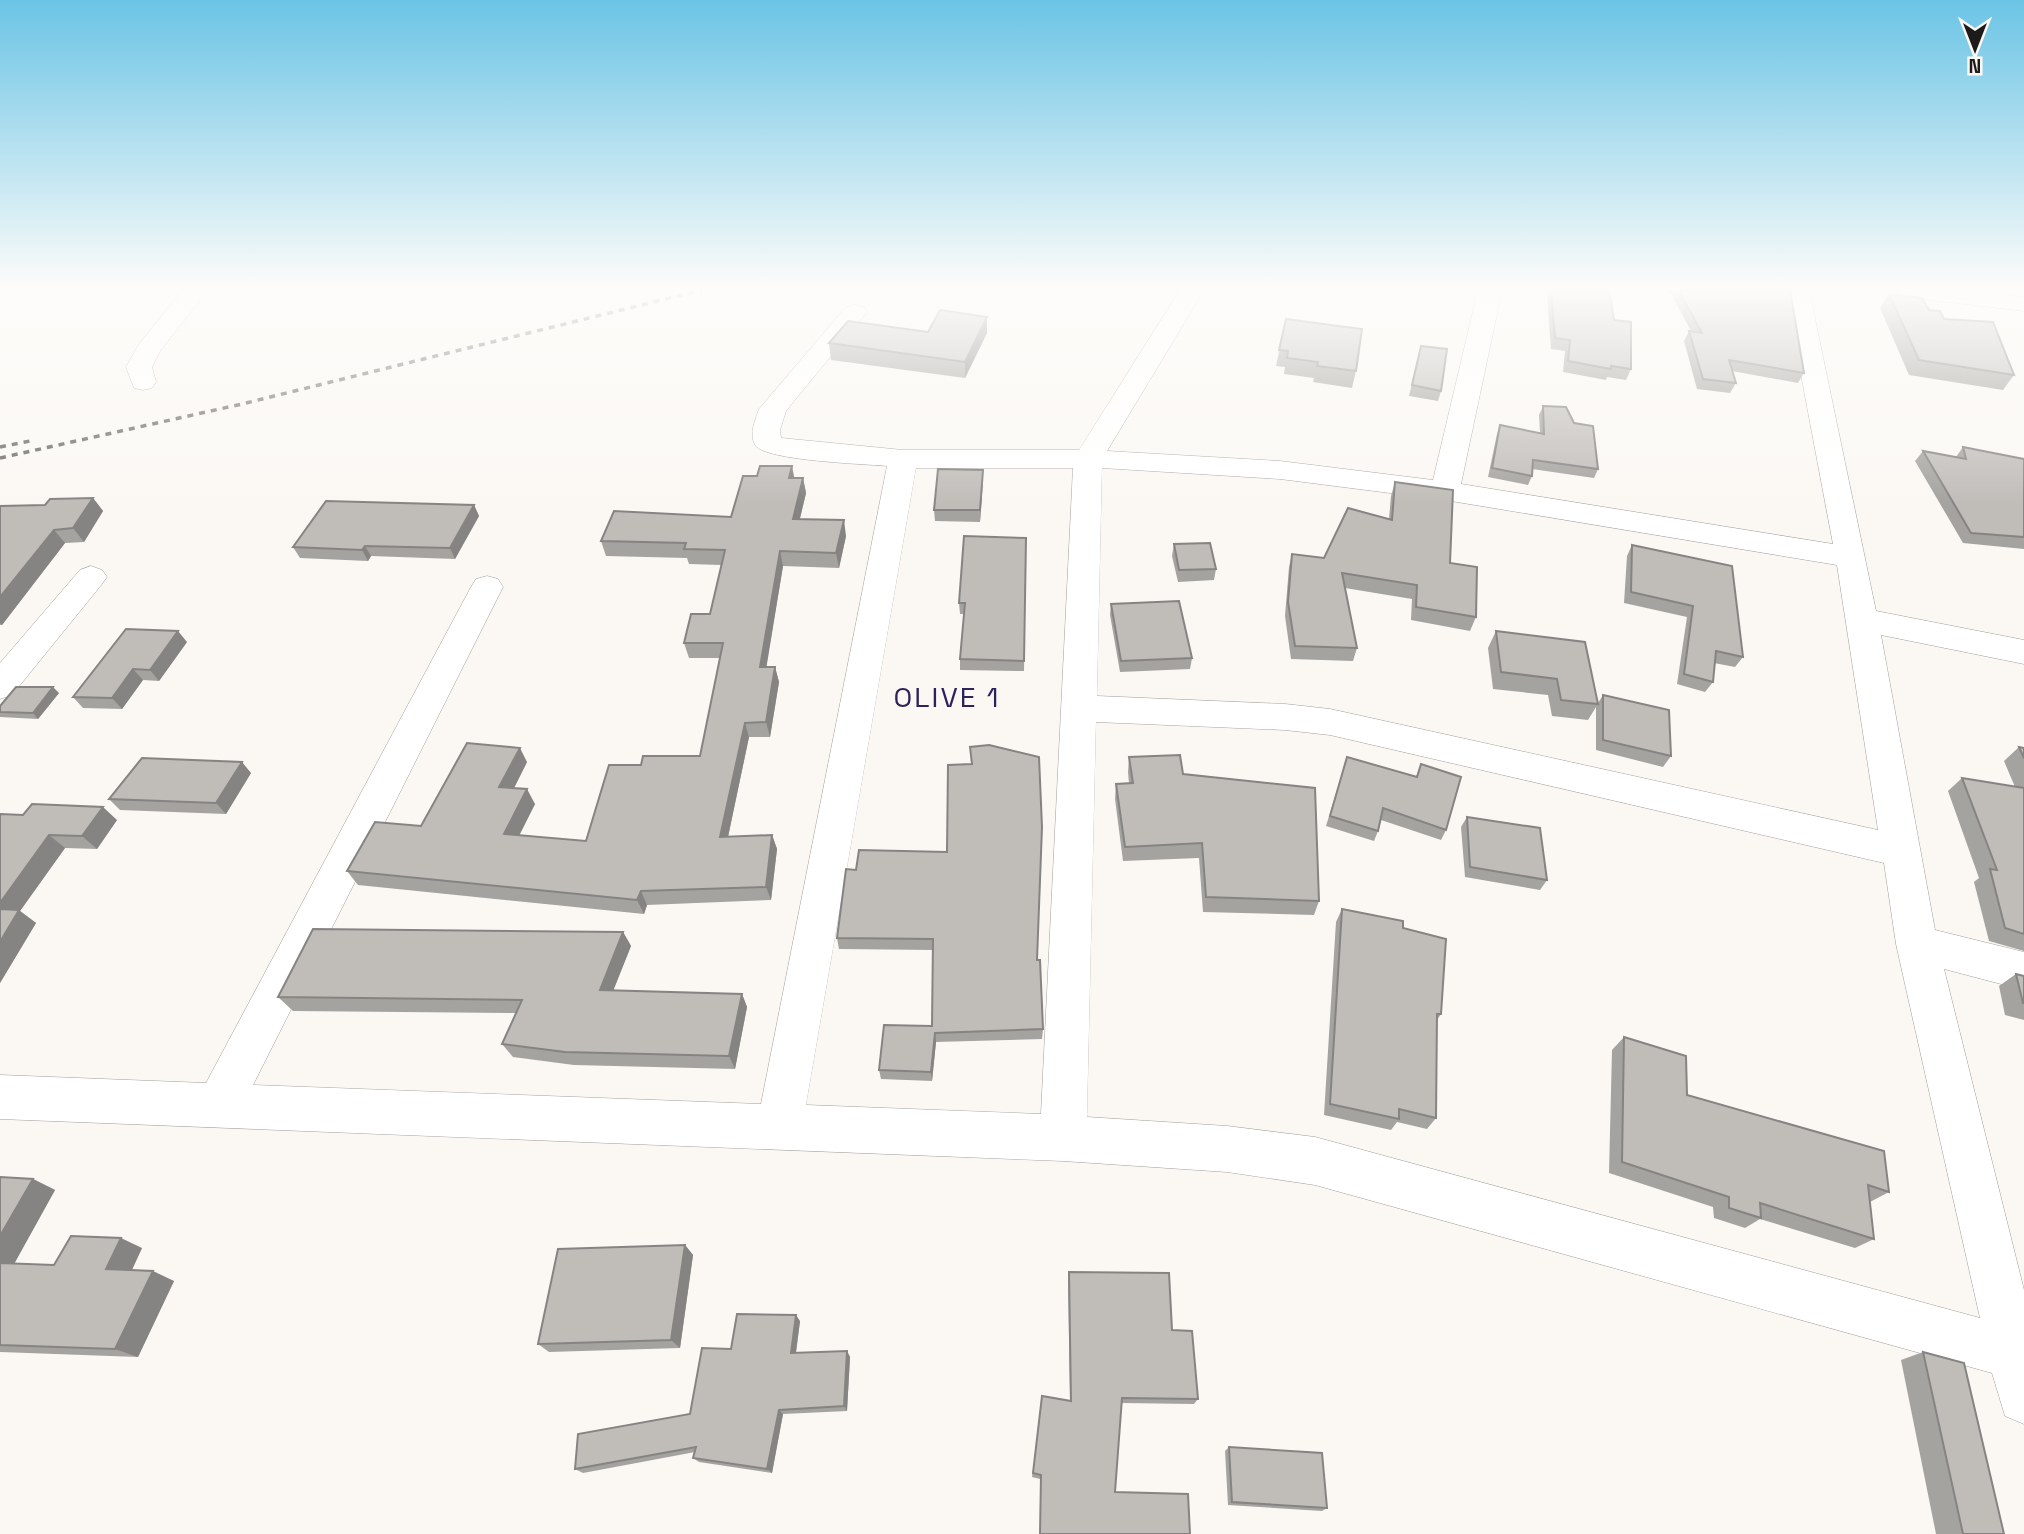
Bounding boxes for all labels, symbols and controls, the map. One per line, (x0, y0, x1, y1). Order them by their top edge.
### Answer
north arrow (1940, 14, 2010, 84)
text: N (1969, 53, 1981, 78)
district label: OLIVE 1 (894, 679, 1000, 715)

